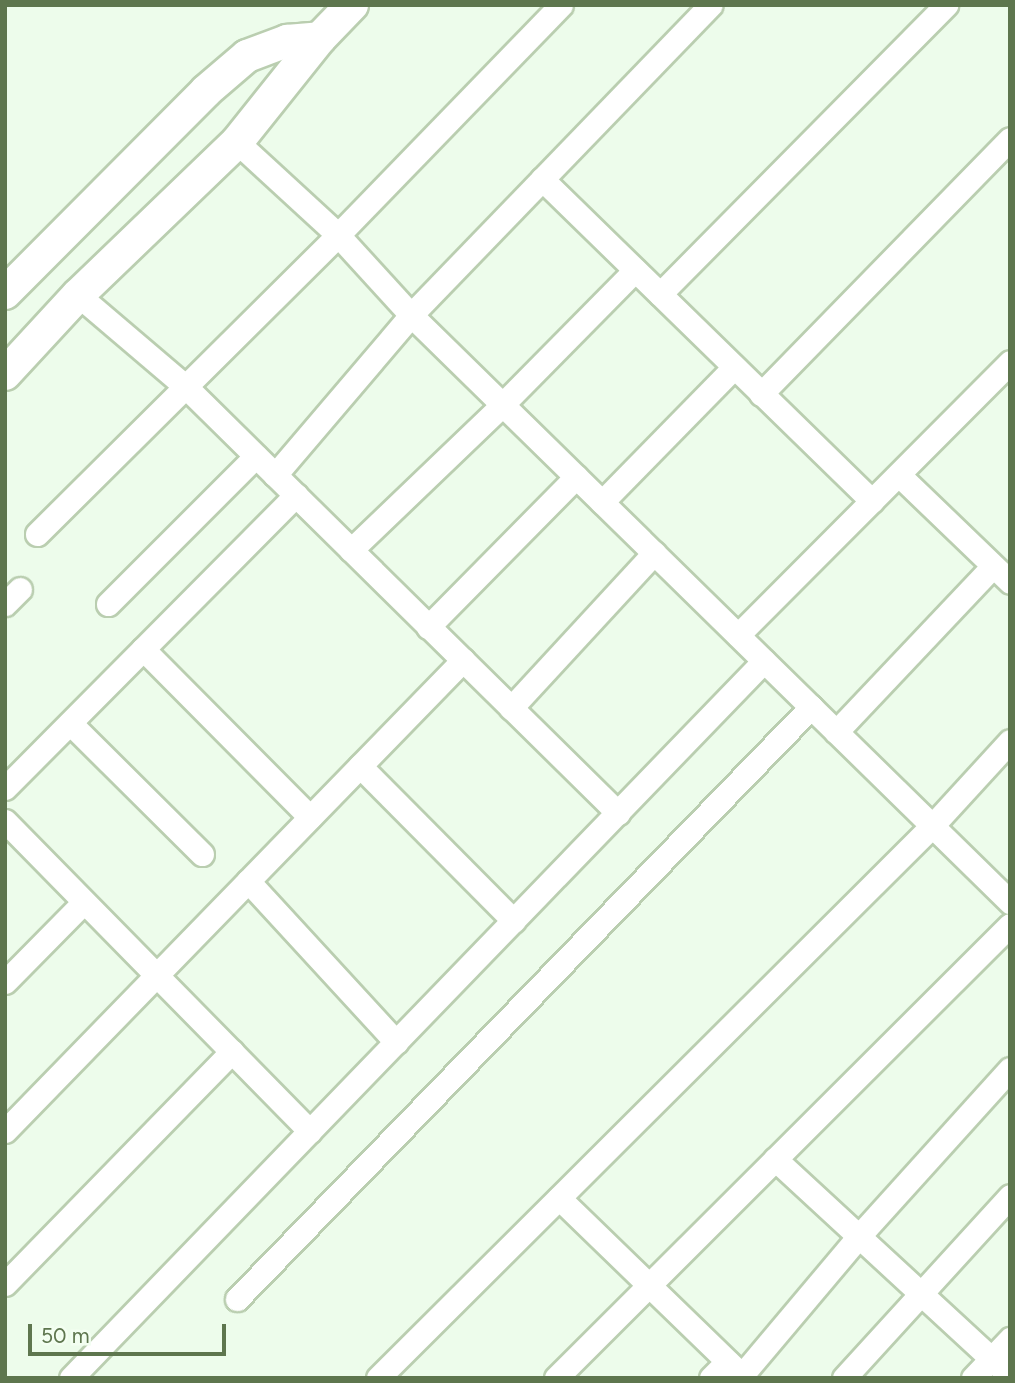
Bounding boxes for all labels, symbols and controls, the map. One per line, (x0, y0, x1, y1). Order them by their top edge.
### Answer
scale bar (32, 1310, 229, 1354)
text: 50 m (41, 1323, 90, 1348)

